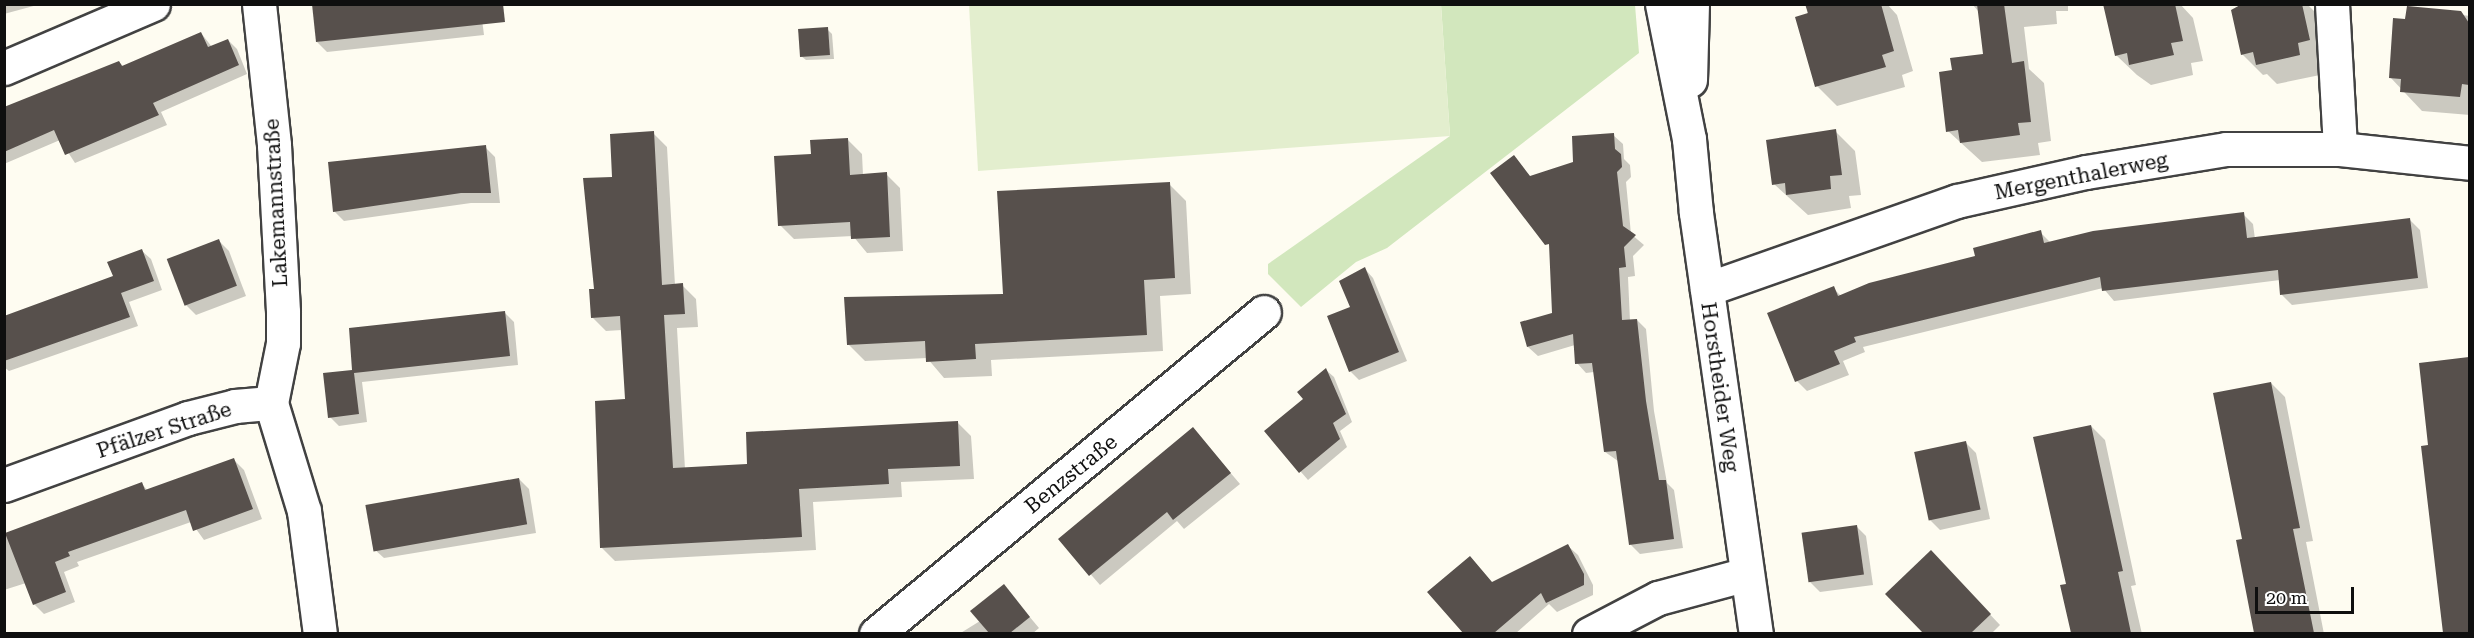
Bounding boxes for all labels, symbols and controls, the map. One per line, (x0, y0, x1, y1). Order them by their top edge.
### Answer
street label: Lakemannstraße (259, 118, 293, 288)
street label: Mergenthalerweg (1992, 147, 2170, 205)
street label: Horstheider Weg (1696, 301, 1744, 473)
street label: Pfälzer Straße (93, 396, 235, 464)
street label: Benzstraße (1020, 429, 1122, 519)
scale bar (2258, 575, 2357, 613)
text: 20 m (2266, 587, 2307, 608)

